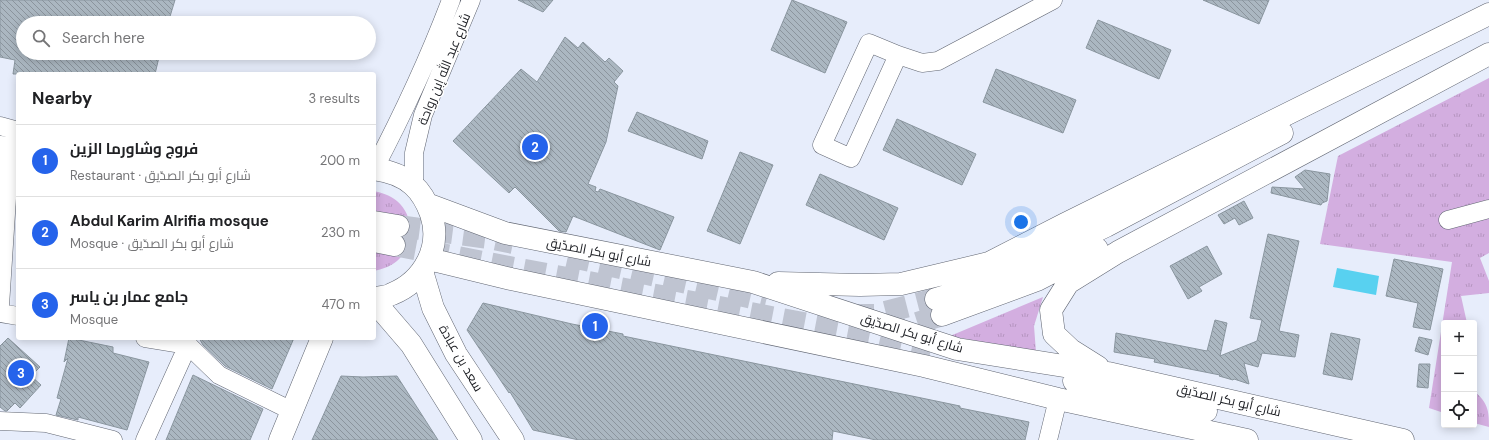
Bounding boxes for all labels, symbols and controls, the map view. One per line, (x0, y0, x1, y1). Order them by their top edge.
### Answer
street label: شارع عبد الله إبن رواحة (414, 10, 474, 128)
search box (16, 16, 376, 60)
icon: search (30, 27, 52, 49)
text: Search here (62, 28, 145, 48)
text: Nearby (32, 87, 92, 109)
text: 3 results (308, 90, 360, 107)
pin: 2 (522, 132, 548, 162)
text: فروج وشاورما الزين (70, 139, 198, 159)
text: 1 (43, 152, 47, 169)
text: 200 m (320, 152, 360, 169)
text: Restaurant · شارع أبو بكر الصدّيق (70, 167, 251, 184)
text: Abdul Karim Alrifia mosque (70, 211, 269, 231)
your location (1011, 212, 1031, 232)
text: 2 (41, 224, 49, 241)
text: 230 m (321, 224, 360, 241)
street label: شارع أبو بكر الصدّيق (545, 234, 653, 270)
text: Mosque · شارع أبو بكر الصدّيق (70, 235, 234, 252)
text: جامع عمار بن ياسر (70, 287, 188, 307)
text: 3 (41, 296, 49, 313)
text: 470 m (321, 296, 360, 313)
street label: شارع أبو بكر الصدّيق (859, 309, 965, 357)
text: Mosque (70, 311, 118, 328)
pin: 1 (582, 311, 608, 341)
map controls (1441, 320, 1477, 428)
button: + (1441, 320, 1477, 356)
street label: سعد بن عبادة (435, 321, 487, 395)
button: − (1441, 356, 1477, 392)
pin: 3 (8, 358, 34, 388)
street label: شارع أبو بكر الصدّيق (1175, 380, 1283, 420)
button: locate (1441, 392, 1477, 428)

